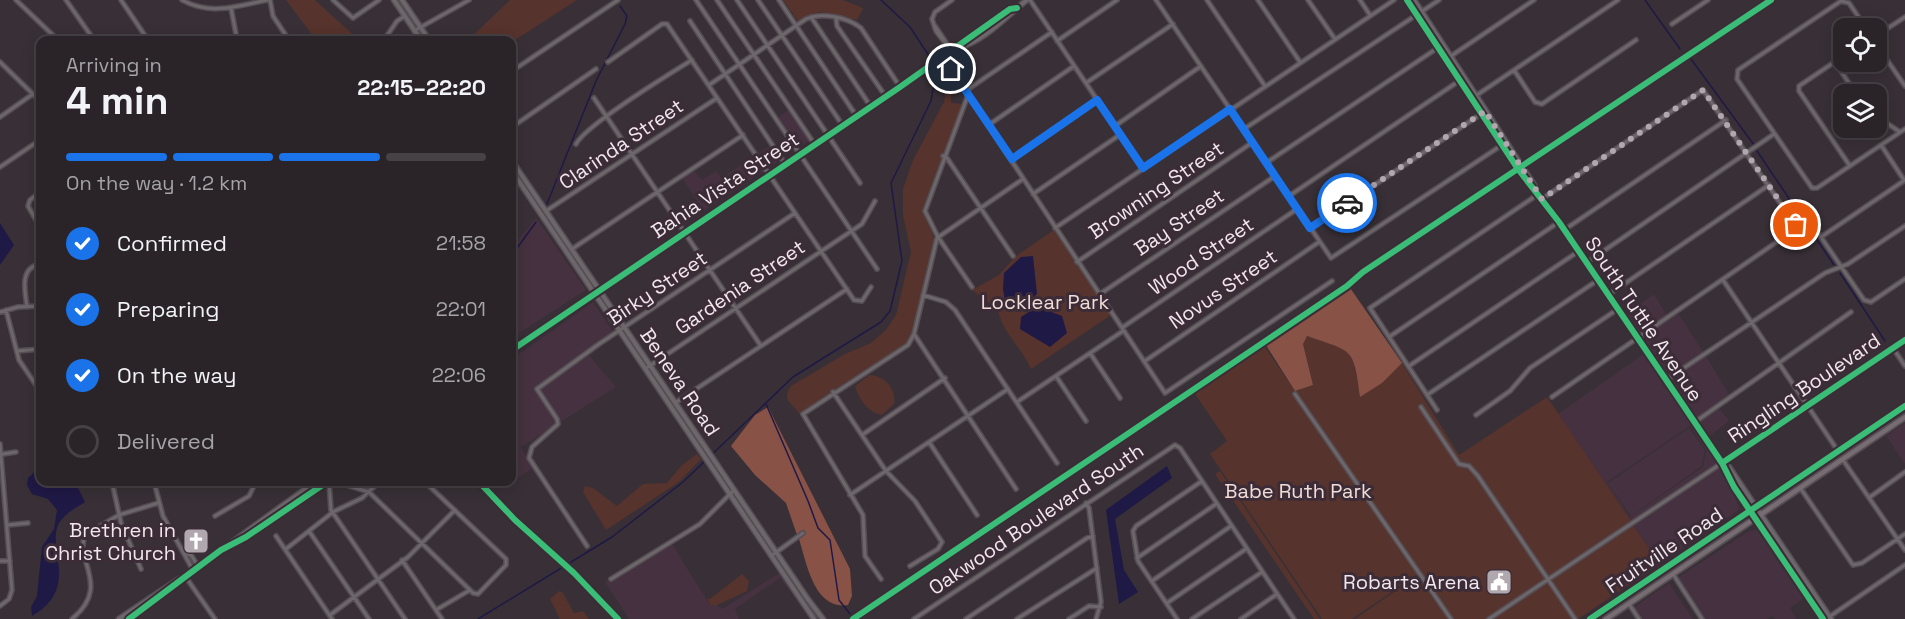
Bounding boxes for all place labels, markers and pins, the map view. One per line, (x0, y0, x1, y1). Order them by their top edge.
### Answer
pin (925, 43, 976, 94)
pin (1770, 199, 1821, 250)
place label: Brethren in Christ Church (45, 517, 176, 566)
church icon: Brethren in Christ Church (181, 526, 211, 556)
public building icon: Robarts Arena (1484, 567, 1514, 597)
place label: Robarts Arena (1343, 569, 1480, 595)

